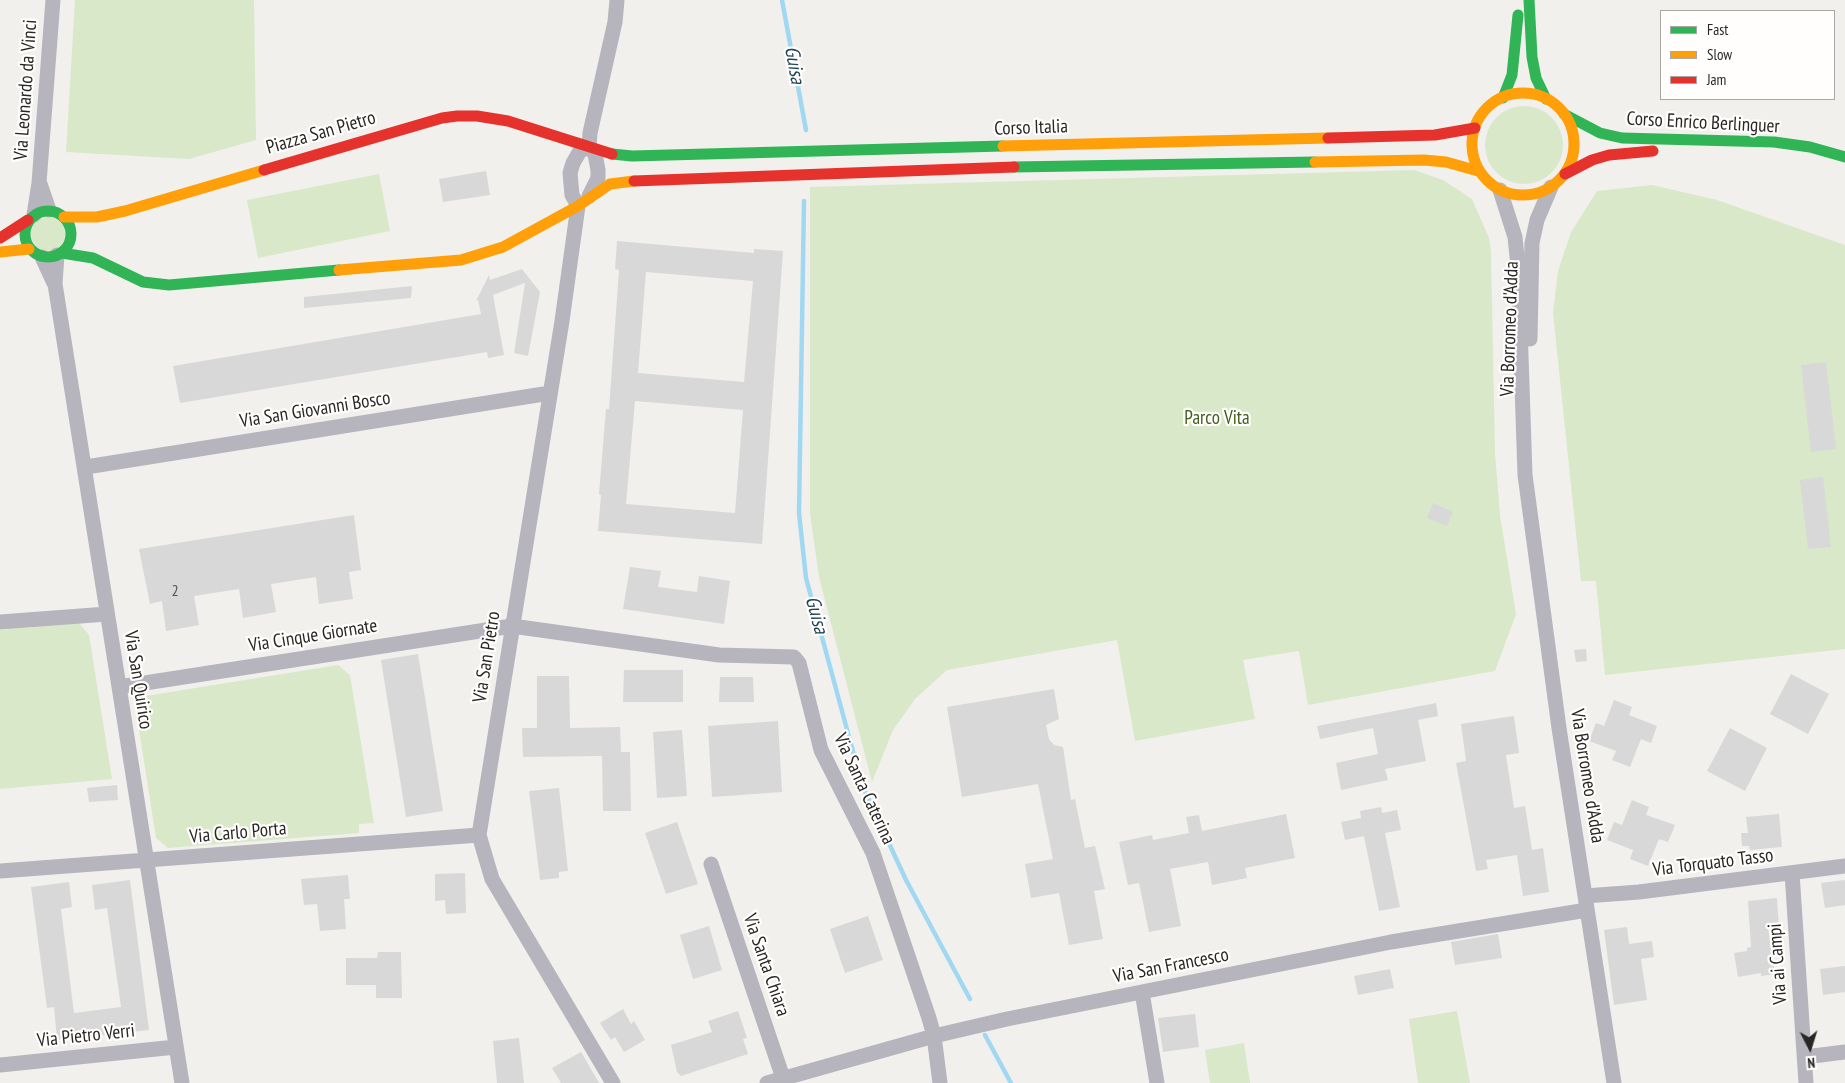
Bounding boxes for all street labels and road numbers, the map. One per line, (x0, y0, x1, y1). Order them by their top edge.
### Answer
street label: Via Leonardo da Vinci (10, 19, 42, 161)
street label: Piazza San Pietro (264, 106, 378, 160)
street label: Corso Enrico Berlinguer (1626, 108, 1780, 138)
street label: Corso Italia (994, 115, 1068, 141)
street label: Via Borromeo d'Adda (1496, 261, 1524, 397)
street label: Via San Giovanni Bosco (238, 387, 392, 433)
street label: Via San Pietro (469, 610, 505, 704)
street label: Via Cinque Giornate (247, 615, 379, 657)
street label: Via San Quirico (119, 629, 157, 731)
street label: Via Borromeo d'Adda (1565, 707, 1609, 845)
street label: Via Santa Caterina (828, 730, 900, 848)
street label: Via Carlo Porta (189, 817, 287, 849)
street label: Via Torquato Tasso (1651, 844, 1775, 882)
street label: Via Santa Chiara (738, 911, 794, 1019)
street label: Via ai Campi (1764, 923, 1792, 1005)
street label: Via San Francesco (1111, 944, 1231, 988)
street label: Via Pietro Verri (36, 1020, 136, 1052)

